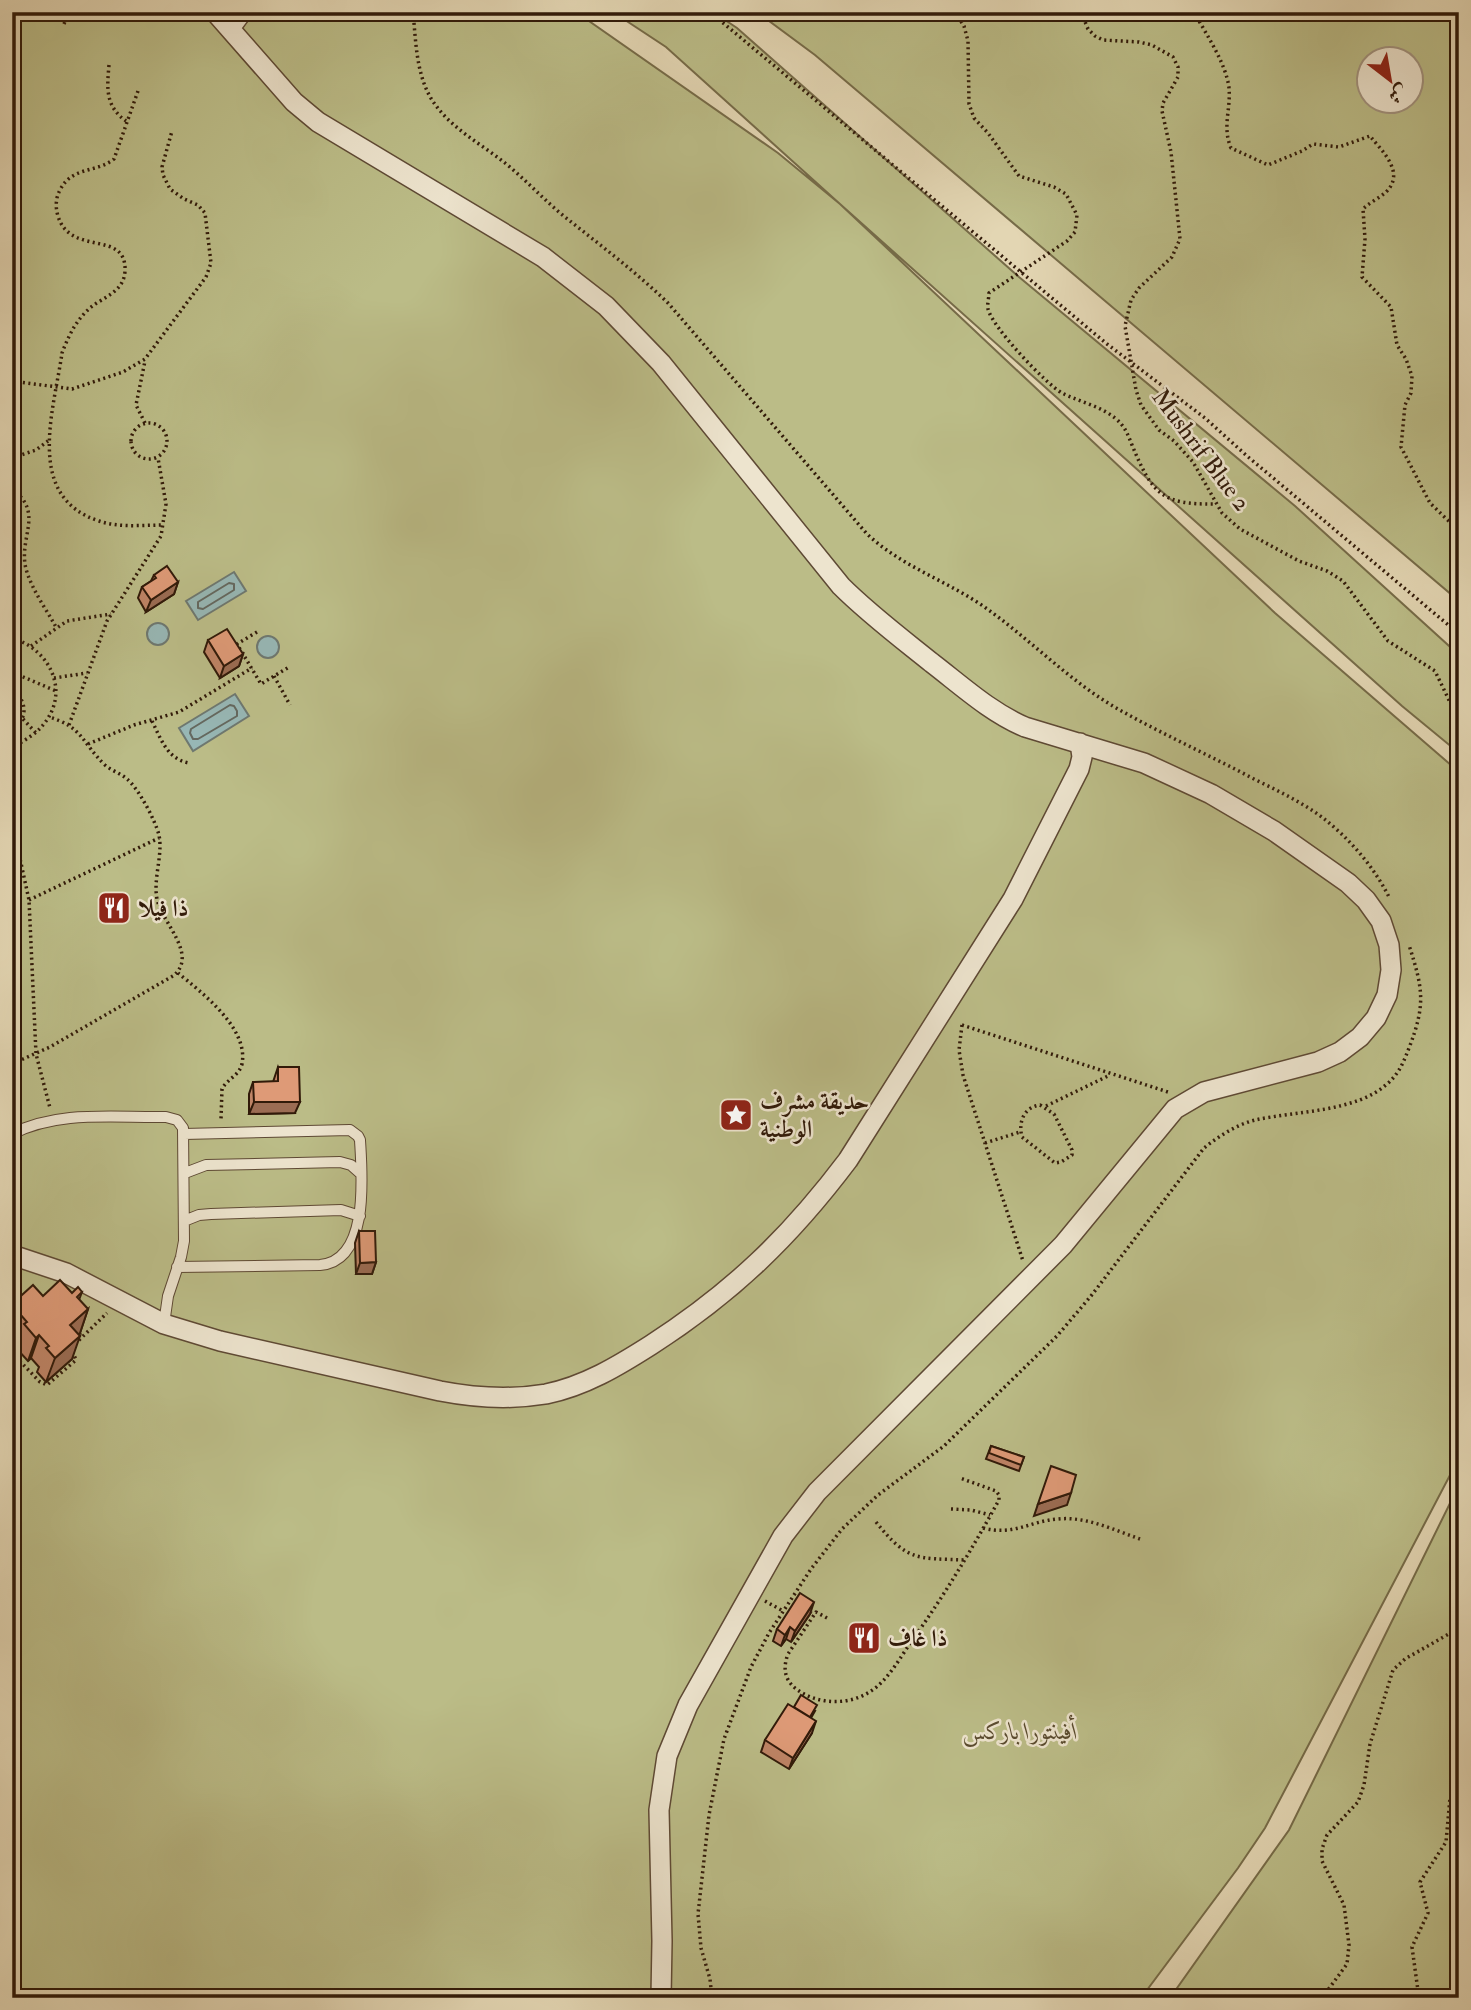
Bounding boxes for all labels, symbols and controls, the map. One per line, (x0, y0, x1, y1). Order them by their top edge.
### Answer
north arrow (1356, 46, 1426, 116)
text: ش (1384, 79, 1413, 109)
street label: Mushrif Blue 2 (1145, 383, 1257, 517)
restaurant icon: ذا فيلا (95, 889, 133, 927)
place label: ذا فيلا (138, 893, 189, 924)
place label: حديقة مشرف الوطنية (760, 1086, 869, 1145)
place icon: حديقة مشرف الوطنية (717, 1096, 755, 1134)
restaurant icon: ذا غاف (845, 1619, 883, 1657)
place label: ذا غاف (888, 1623, 948, 1654)
park label: أفينتورا باركس (962, 1714, 1078, 1747)

